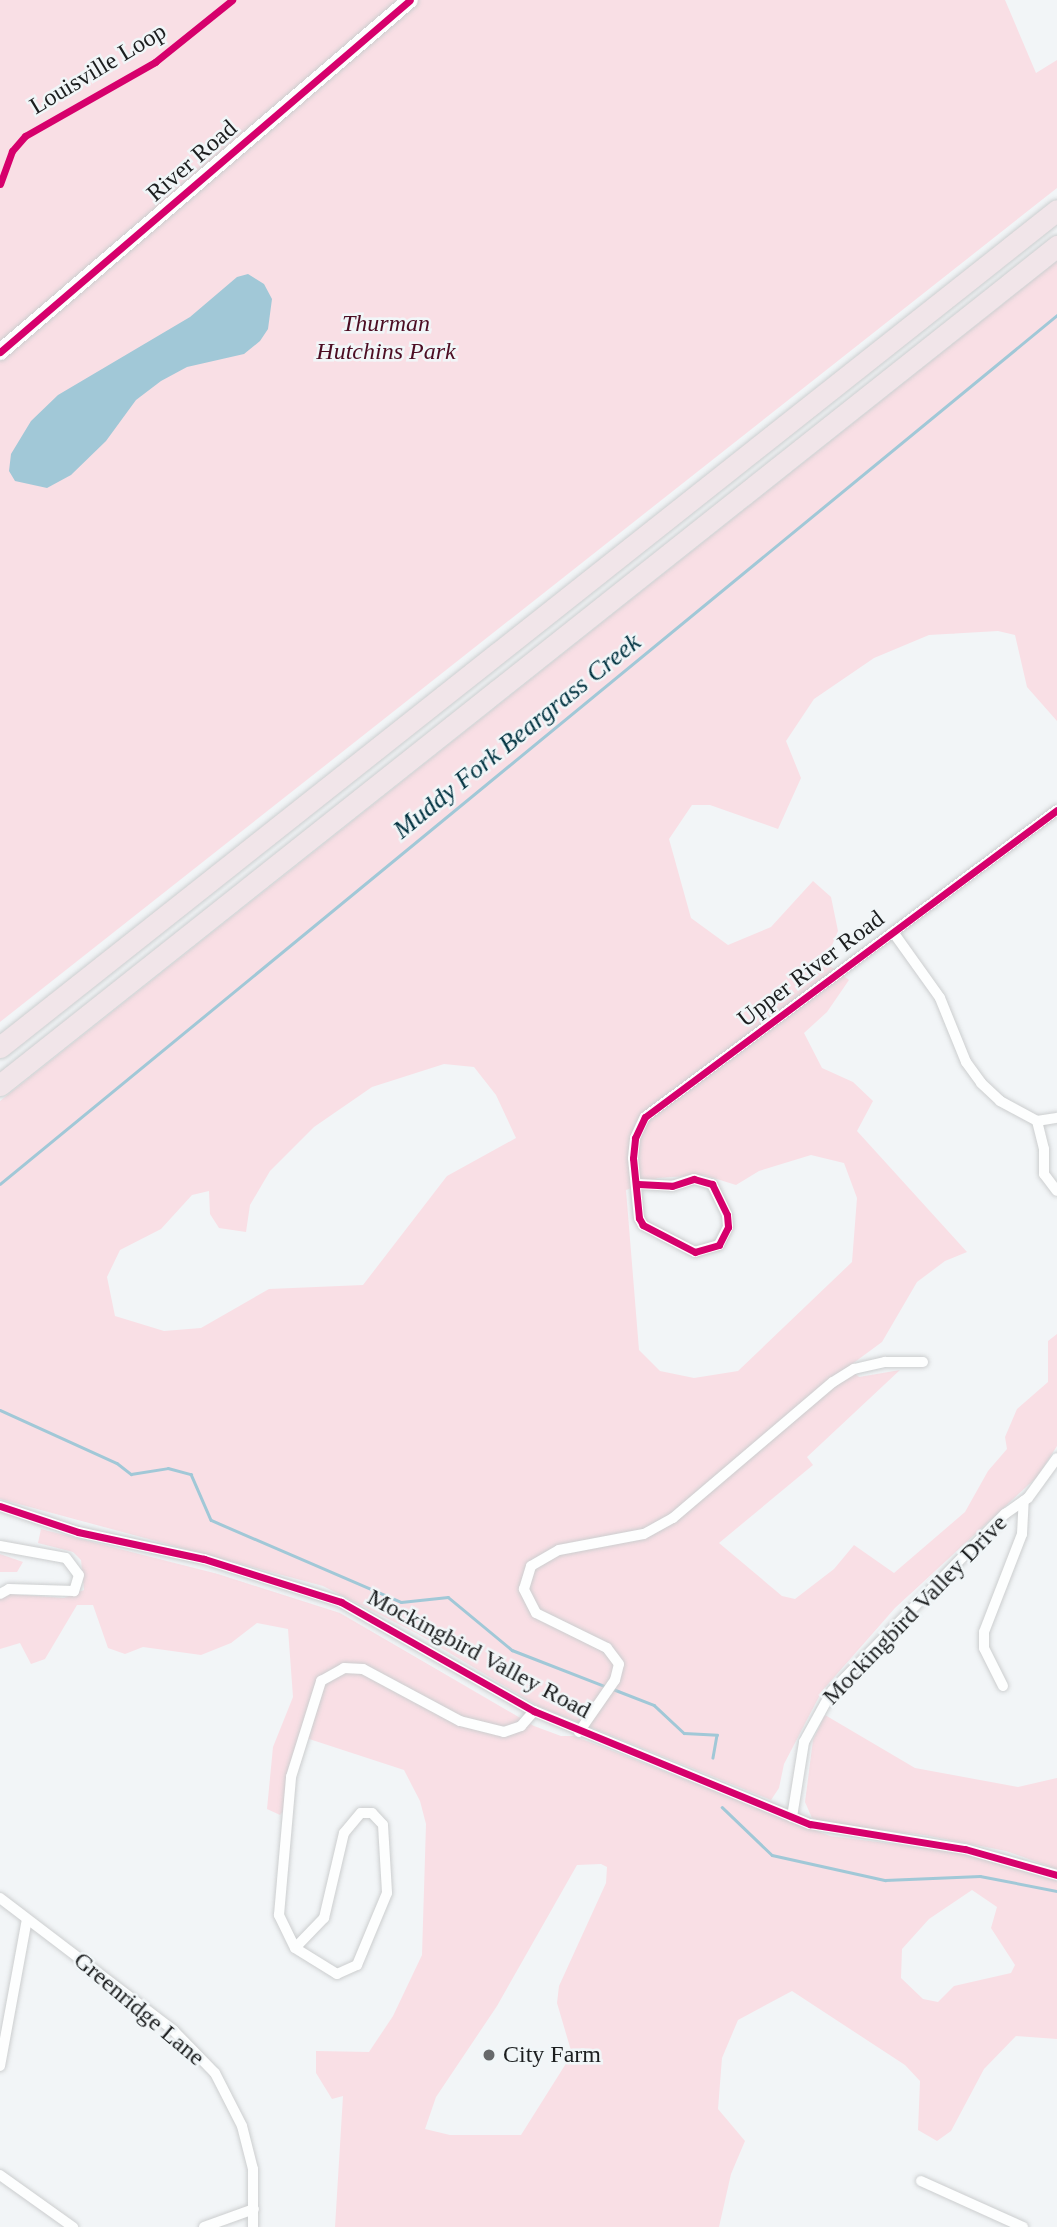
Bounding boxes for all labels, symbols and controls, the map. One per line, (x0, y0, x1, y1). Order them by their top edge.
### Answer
street label: Louisville Loop (25, 17, 171, 121)
street label: River Road (141, 114, 243, 208)
park label: Thurman Hutchins Park (316, 310, 456, 366)
water label: Muddy Fork Beargrass Creek (387, 627, 647, 845)
street label: Upper River Road (732, 905, 890, 1033)
street label: Mockingbird Valley Drive (817, 1509, 1013, 1711)
street label: Mockingbird Valley Road (362, 1583, 596, 1725)
street label: Greenridge Lane (68, 1946, 210, 2072)
place label: City Farm (503, 2041, 601, 2069)
marker: City Farm (481, 2047, 497, 2063)

